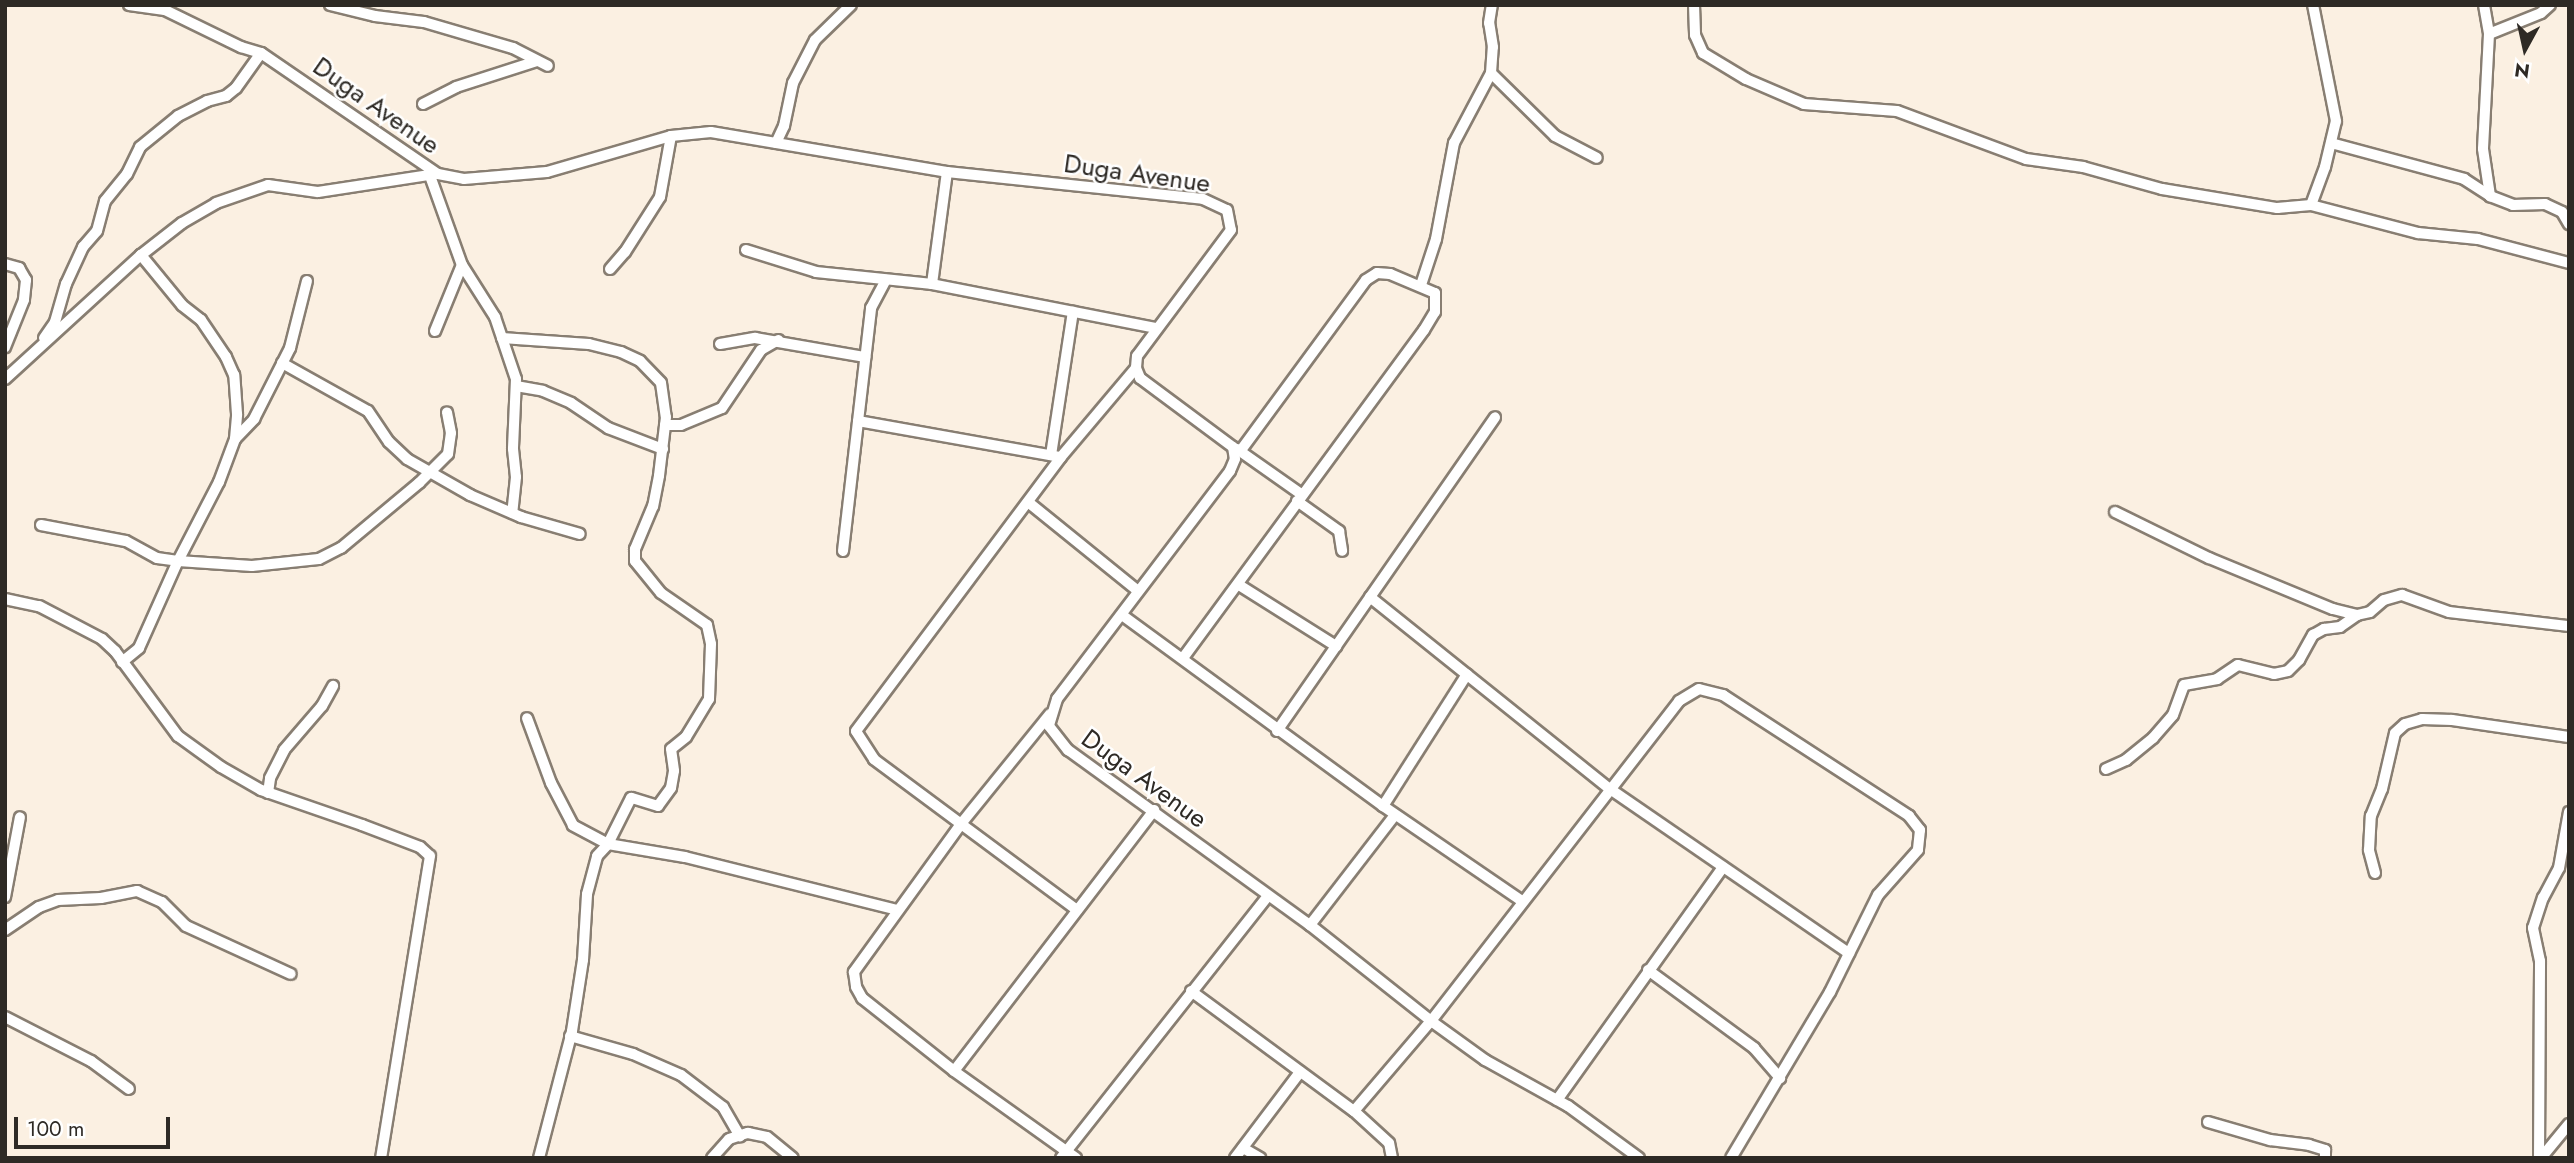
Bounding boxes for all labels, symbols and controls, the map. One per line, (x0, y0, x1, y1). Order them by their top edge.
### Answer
north arrow (2490, 14, 2560, 84)
street label: Duga Avenue (307, 51, 445, 161)
text: N (2513, 56, 2531, 85)
street label: Duga Avenue (1062, 148, 1212, 200)
street label: Duga Avenue (1075, 723, 1213, 835)
scale bar (18, 1104, 173, 1148)
text: 100 m (27, 1114, 84, 1144)

